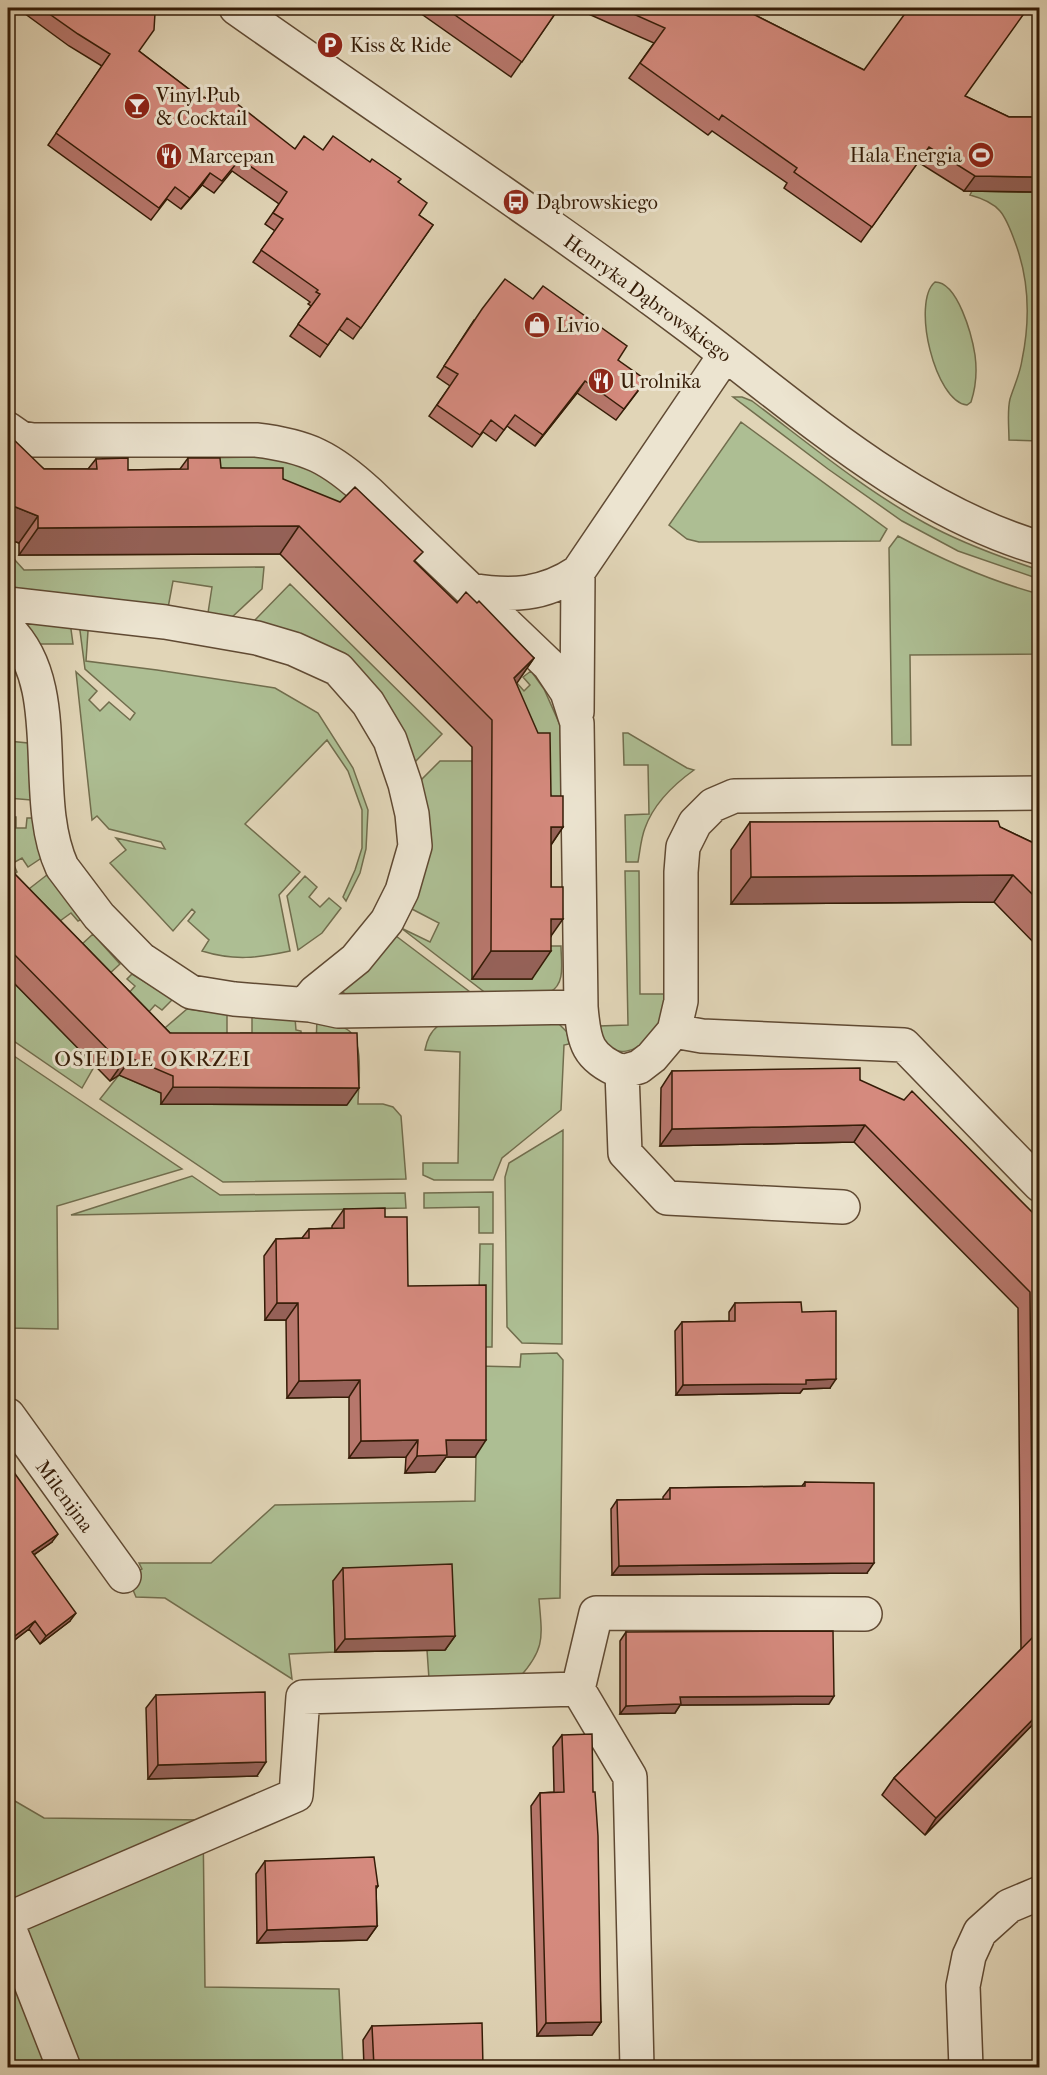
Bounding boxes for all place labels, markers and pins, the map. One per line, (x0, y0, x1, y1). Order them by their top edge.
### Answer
parking icon: Kiss & Ride (315, 30, 345, 60)
place label: Kiss & Ride (350, 34, 451, 57)
place label: Vinyl Pub & Cocktail (155, 84, 248, 130)
bar icon: Vinyl Pub & Cocktail (122, 91, 152, 121)
sports icon: Hala Energia (966, 140, 996, 170)
restaurant icon: Marcepan (154, 141, 184, 171)
place label: Hala Energia (850, 144, 963, 167)
place label: Marcepan (188, 145, 275, 168)
bus stop icon: Dąbrowskiego (501, 187, 531, 217)
place label: Dąbrowskiego (536, 191, 658, 214)
shop icon: Livio (522, 310, 552, 340)
place label: Livio (556, 314, 600, 337)
restaurant icon: U rolnika (586, 366, 616, 396)
place label: U rolnika (620, 370, 701, 393)

